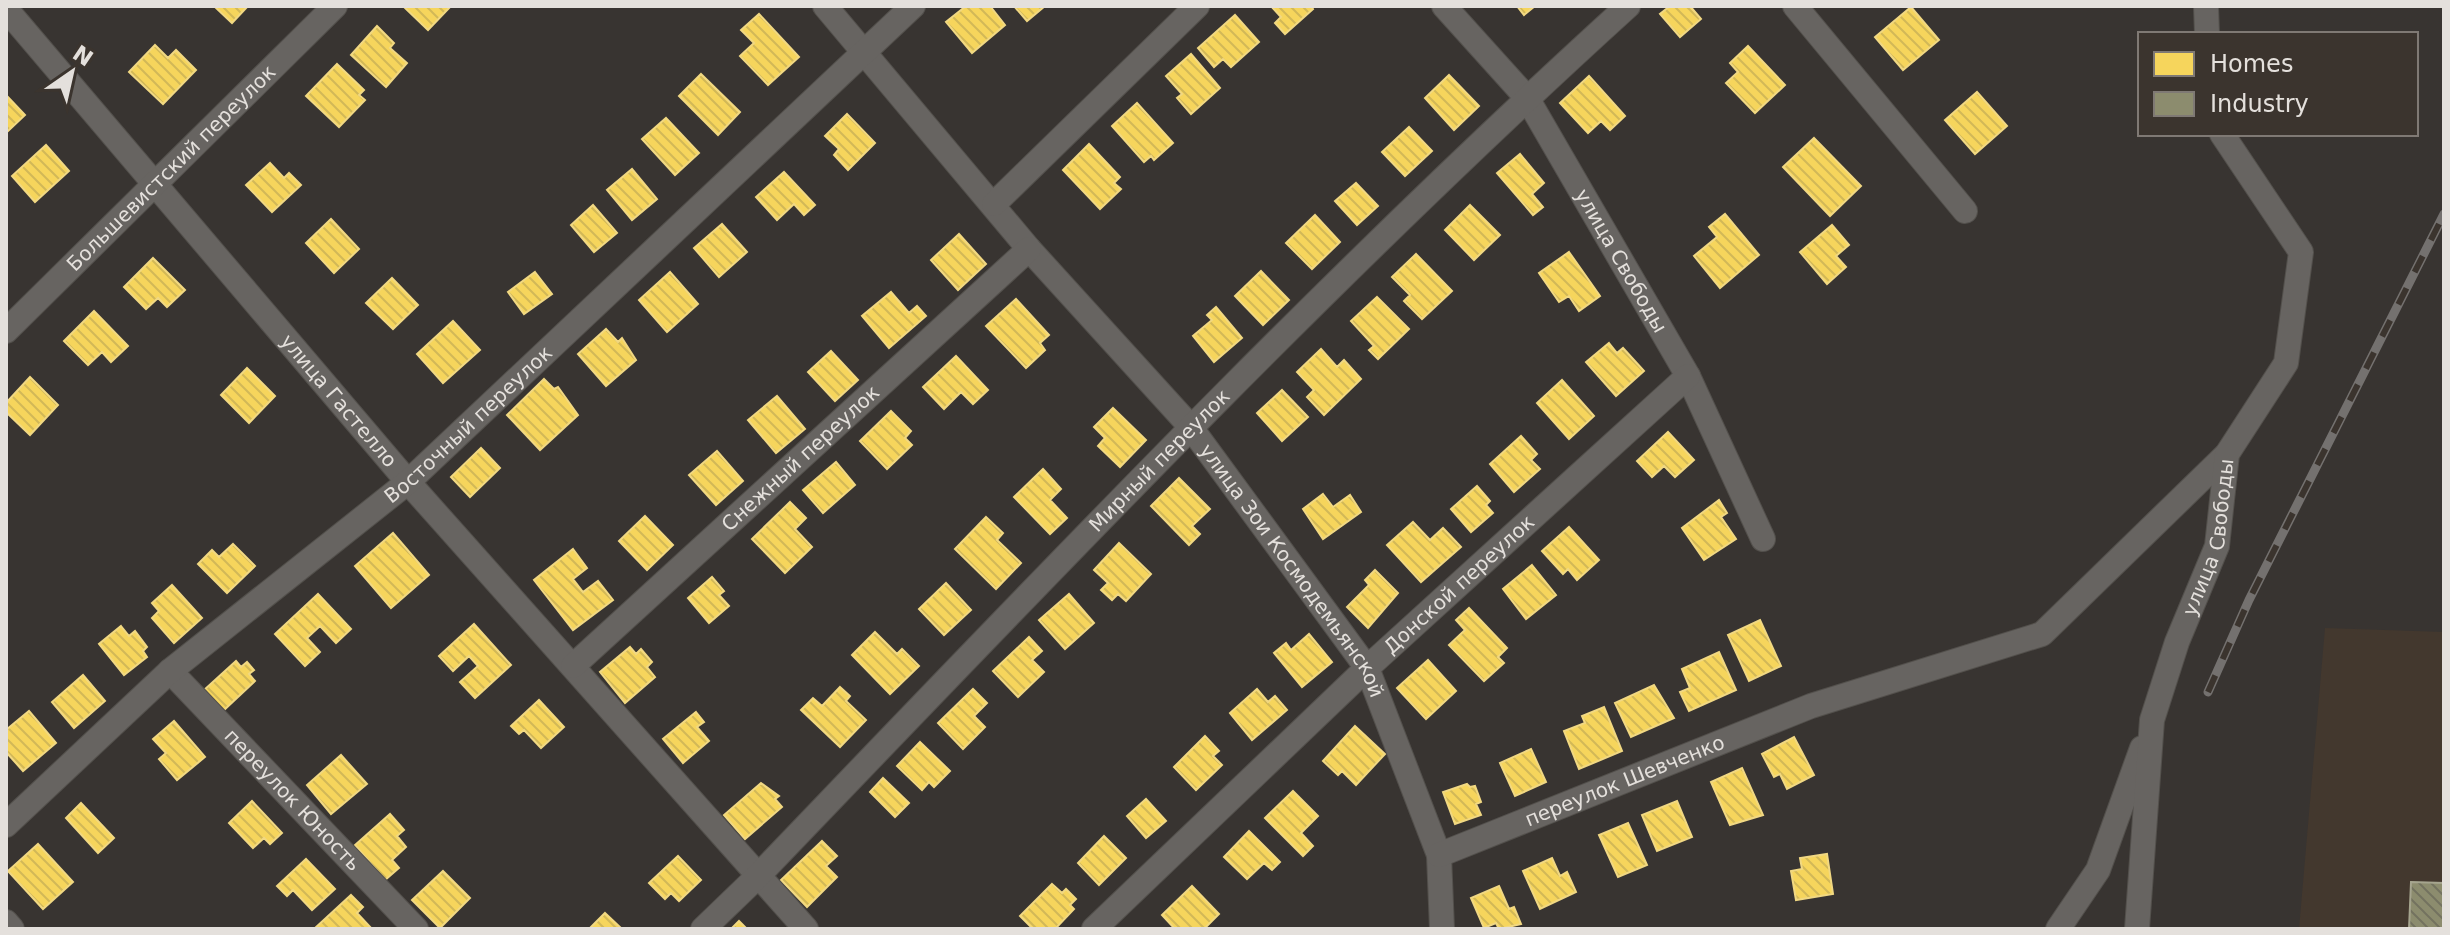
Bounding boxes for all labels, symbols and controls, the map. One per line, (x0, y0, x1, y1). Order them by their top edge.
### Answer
north arrow (32, 32, 112, 112)
legend (2138, 32, 2418, 136)
text: N (68, 40, 98, 71)
text: Homes (2210, 50, 2293, 78)
street label: Большевистский переулок (62, 60, 280, 276)
text: Industry (2210, 90, 2309, 118)
street label: улица Свободы (1570, 185, 1672, 337)
street label: улица Гастелло (276, 329, 402, 472)
street label: Восточный переулок (379, 341, 557, 508)
street label: Снежный переулок (717, 380, 884, 536)
street label: Мирный переулок (1084, 384, 1235, 537)
street label: улица Зои Космодемьянской (1195, 439, 1389, 701)
street label: улица Свободы (2177, 458, 2238, 619)
street label: Донской переулок (1379, 510, 1539, 659)
street label: переулок Юность (220, 724, 366, 876)
street label: переулок Шевченко (1521, 730, 1728, 831)

